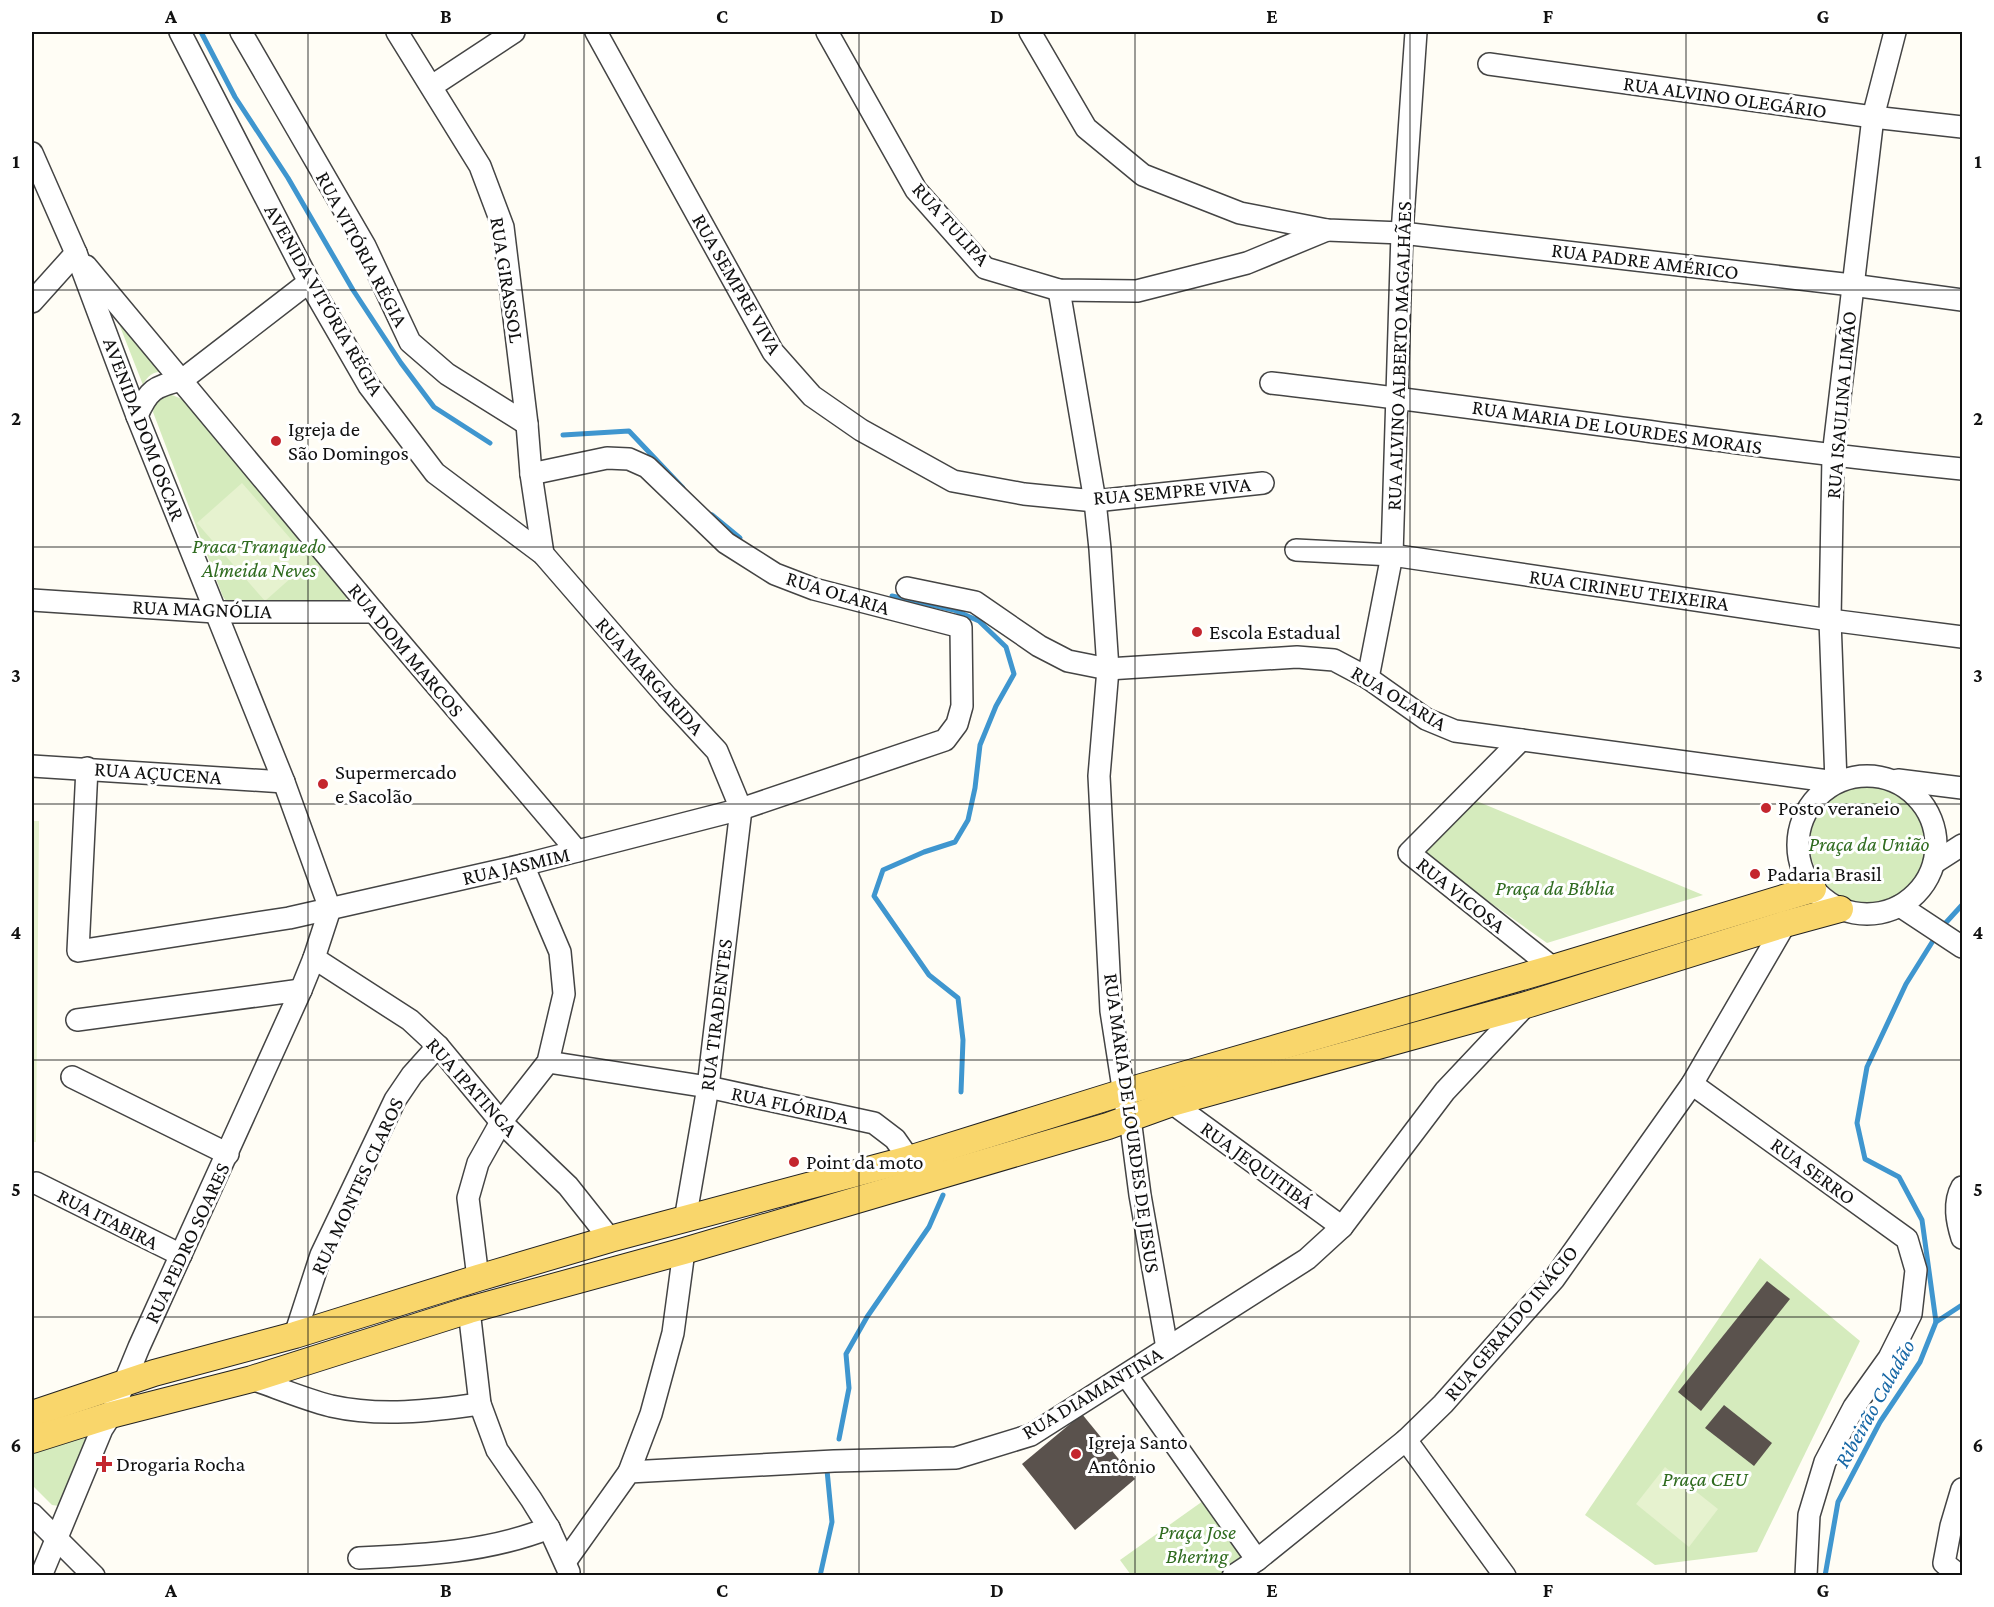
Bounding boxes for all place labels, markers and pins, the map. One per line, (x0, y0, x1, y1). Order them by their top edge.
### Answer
place label: Igreja de São Domingos (288, 417, 409, 465)
marker: Igreja de São Domingos (269, 434, 283, 448)
place label: Escola Estadual (1209, 620, 1341, 644)
marker: Escola Estadual (1190, 625, 1204, 639)
place label: Supermercado e Sacolão (335, 760, 457, 808)
marker: Supermercado e Sacolão (316, 777, 330, 791)
place label: Posto veraneio (1778, 796, 1900, 820)
marker: Posto veraneio (1759, 801, 1773, 815)
place label: Padaria Brasil (1767, 862, 1882, 886)
marker: Padaria Brasil (1748, 867, 1762, 881)
place label: Point da moto (806, 1150, 923, 1174)
marker: Point da moto (787, 1155, 801, 1169)
place label: Igreja Santo Antônio (1088, 1430, 1188, 1478)
marker: Igreja Santo Antônio (1069, 1447, 1083, 1461)
place label: Drogaria Rocha (116, 1452, 245, 1476)
marker: Drogaria Rocha (97, 1457, 111, 1471)

